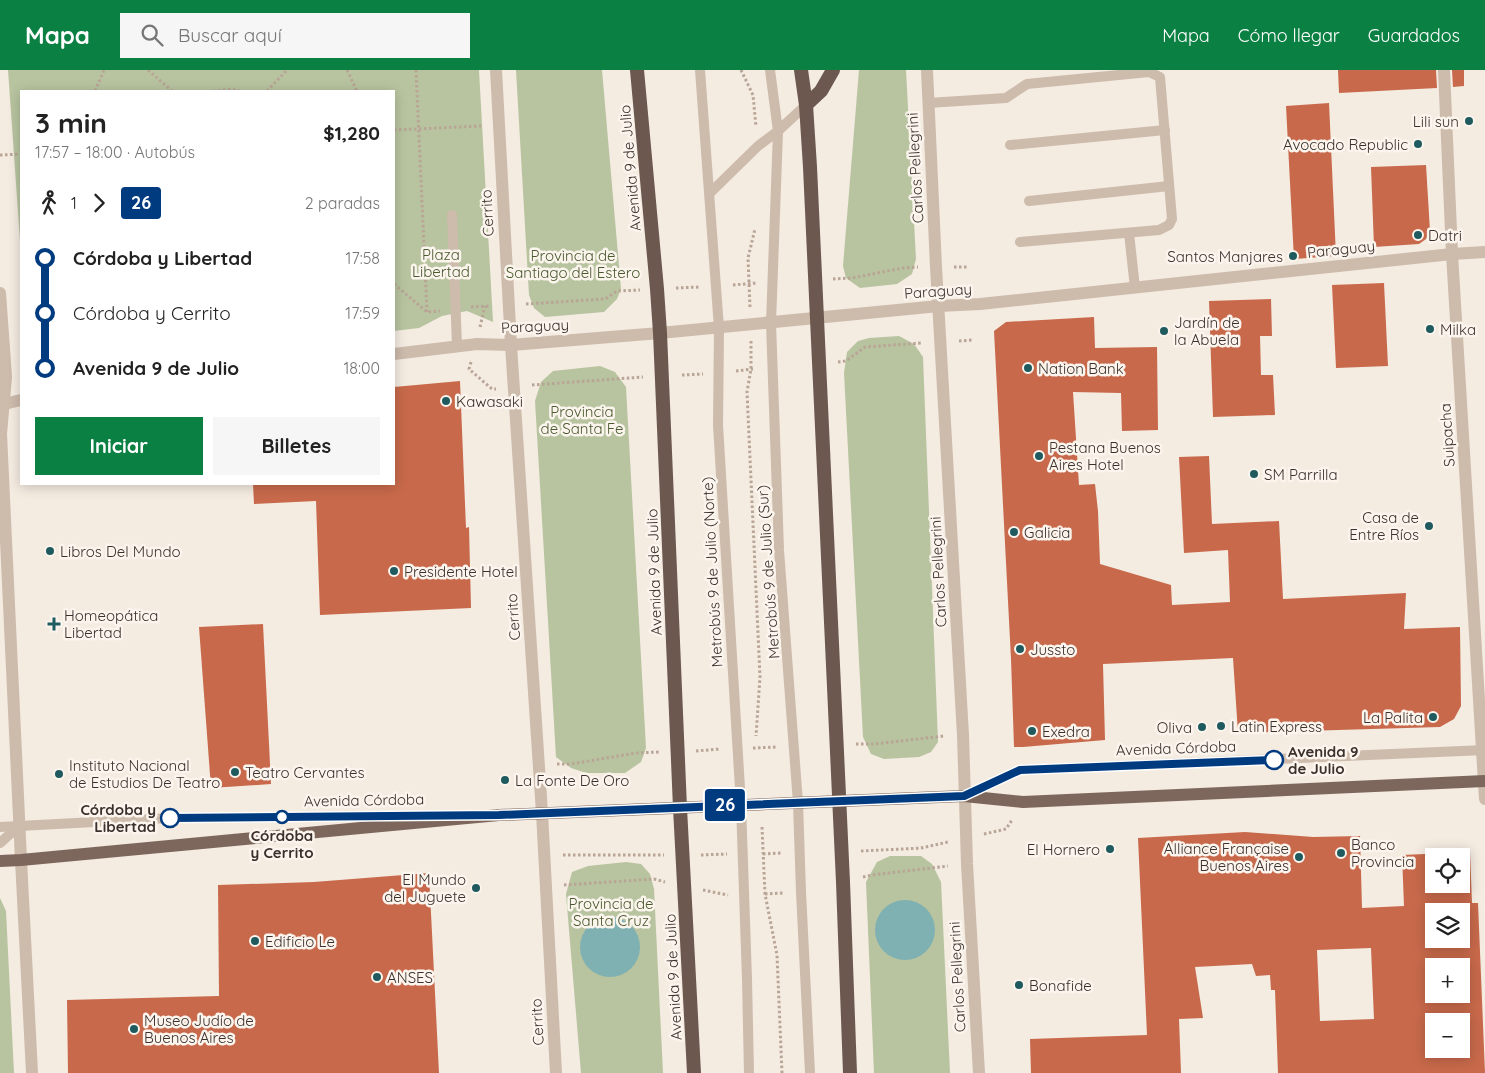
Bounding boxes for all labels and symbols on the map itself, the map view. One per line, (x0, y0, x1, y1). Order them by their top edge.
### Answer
street label: Avenida 9 de Julio (615, 104, 645, 232)
street label: Carlos Pellegrini (903, 112, 927, 224)
place label: Lili sun (1413, 112, 1459, 131)
marker: Lili sun (1463, 115, 1475, 127)
place label: Avocado Republic (1283, 135, 1408, 154)
marker: Avocado Republic (1412, 138, 1424, 150)
street label: Cerrito (476, 189, 498, 237)
place label: Datri (1428, 226, 1462, 245)
marker: Datri (1412, 229, 1424, 241)
street label: Paraguay (1306, 236, 1376, 262)
park label: Plaza Libertad (412, 245, 470, 281)
park label: Provincia de Santiago del Estero (506, 246, 640, 282)
place label: Santos Manjares (1167, 247, 1283, 266)
marker: Santos Manjares (1287, 250, 1299, 262)
street label: Paraguay (903, 279, 973, 303)
place label: Jardín de la Abuela (1174, 313, 1240, 349)
street label: Paraguay (501, 315, 569, 337)
place label: Milka (1440, 320, 1476, 339)
marker: Milka (1424, 323, 1436, 335)
marker: Jardín de la Abuela (1158, 325, 1170, 337)
place label: Nation Bank (1038, 359, 1124, 378)
marker: Nation Bank (1022, 362, 1034, 374)
place label: Kawasaki (456, 392, 523, 411)
marker: Kawasaki (440, 395, 452, 407)
park label: Provincia de Santa Fe (541, 402, 623, 438)
street label: Suipacha (1435, 403, 1459, 467)
place label: Pestana Buenos Aires Hotel (1049, 438, 1161, 474)
marker: Pestana Buenos Aires Hotel (1033, 450, 1045, 462)
place label: SM Parrilla (1264, 465, 1338, 484)
marker: SM Parrilla (1248, 468, 1260, 480)
street label: Metrobús 9 de Julio (Norte) (698, 476, 726, 668)
street label: Metrobús 9 de Julio (Sur) (752, 484, 784, 660)
street label: Avenida 9 de Julio (642, 508, 666, 636)
place label: Casa de Entre Ríos (1349, 508, 1419, 544)
street label: Carlos Pellegrini (926, 516, 950, 628)
marker: Casa de Entre Ríos (1423, 520, 1435, 532)
place label: Galicia (1024, 523, 1070, 542)
marker: Galicia (1008, 526, 1020, 538)
place label: Libros Del Mundo (60, 542, 181, 561)
marker: Libros Del Mundo (44, 545, 56, 557)
place label: Presidente Hotel (404, 562, 518, 581)
marker: Presidente Hotel (388, 565, 400, 577)
street label: Cerrito (502, 593, 524, 641)
place label: Homeopática Libertad (64, 606, 158, 642)
marker: Homeopática Libertad (48, 618, 60, 630)
place label: Jussto (1030, 640, 1075, 659)
marker: Jussto (1014, 643, 1026, 655)
place label: La Palita (1363, 708, 1423, 727)
marker: La Palita (1427, 711, 1439, 723)
place label: Latin Express (1231, 717, 1322, 736)
place label: Oliva (1157, 718, 1192, 737)
marker: Latin Express (1215, 720, 1227, 732)
marker: Oliva (1196, 721, 1208, 733)
place label: Exedra (1042, 722, 1090, 741)
marker: Exedra (1026, 725, 1038, 737)
street label: Avenida Córdoba (1116, 736, 1236, 760)
place label: Avenida 9 de Julio (1288, 742, 1358, 778)
marker: Avenida 9 de Julio (1264, 750, 1284, 770)
place label: Instituto Nacional de Estudios De Teatro (69, 756, 220, 792)
place label: Teatro Cervantes (245, 763, 365, 782)
marker: Teatro Cervantes (229, 766, 241, 778)
marker: Instituto Nacional de Estudios De Teatro (53, 768, 65, 780)
place label: La Fonte De Oro (515, 771, 629, 790)
marker: La Fonte De Oro (499, 774, 511, 786)
street label: Avenida Córdoba (304, 789, 424, 811)
line badge: 26 (702, 789, 748, 821)
place label: Córdoba y Libertad (80, 800, 156, 836)
marker: Córdoba y Libertad (160, 808, 180, 828)
marker: Córdoba y Cerrito (275, 810, 289, 824)
place label: Córdoba y Cerrito (250, 826, 314, 862)
place label: Banco Provincia (1351, 835, 1414, 871)
place label: Alliance Française Buenos Aires (1164, 839, 1289, 875)
place label: El Hornero (1027, 840, 1100, 859)
marker: El Hornero (1104, 843, 1116, 855)
marker: Banco Provincia (1335, 847, 1347, 859)
marker: Alliance Française Buenos Aires (1293, 851, 1305, 863)
place label: El Mundo del Juguete (384, 870, 466, 906)
marker: El Mundo del Juguete (470, 882, 482, 894)
park label: Provincia de Santa Cruz (569, 894, 653, 930)
street label: Avenida 9 de Julio (660, 913, 686, 1041)
street label: Carlos Pellegrini (945, 921, 969, 1033)
place label: Edificio Le (265, 932, 335, 951)
marker: Edificio Le (249, 935, 261, 947)
place label: ANSES (387, 968, 433, 987)
marker: ANSES (371, 971, 383, 983)
place label: Bonafide (1029, 976, 1092, 995)
marker: Bonafide (1013, 979, 1025, 991)
street label: Cerrito (526, 998, 548, 1046)
place label: Museo Judío de Buenos Aires (144, 1011, 254, 1047)
marker: Museo Judío de Buenos Aires (128, 1023, 140, 1035)

